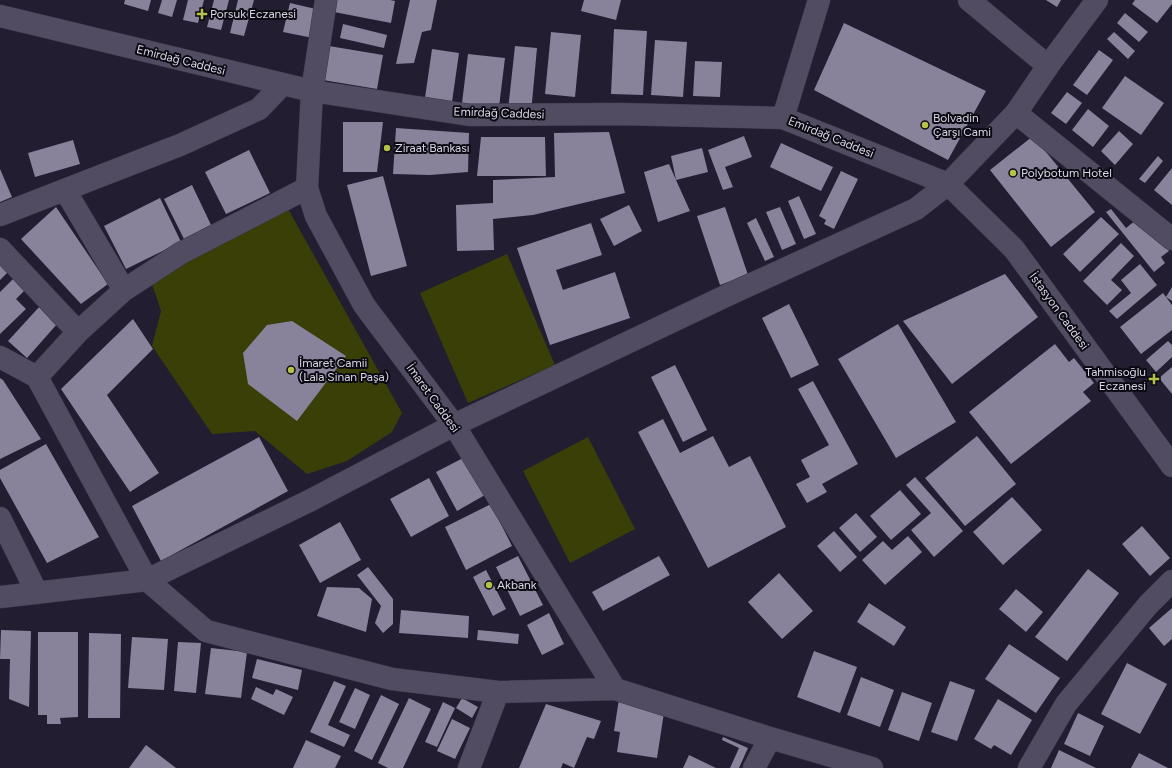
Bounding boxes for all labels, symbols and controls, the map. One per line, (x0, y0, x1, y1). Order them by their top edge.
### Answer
place label: Porsuk Eczanesi (210, 7, 296, 21)
marker: Porsuk Eczanesi (197, 9, 207, 19)
street label: Emirdağ Caddesi (135, 42, 227, 78)
street label: Emirdağ Caddesi (453, 104, 545, 122)
place label: Bolvadin Çarşı Cami (933, 111, 991, 139)
street label: Emirdağ Caddesi (786, 113, 876, 161)
marker: Bolvadin Çarşı Cami (920, 120, 930, 130)
place label: Ziraat Bankası (395, 141, 470, 155)
marker: Ziraat Bankası (382, 143, 392, 153)
place label: Polybotum Hotel (1021, 166, 1112, 180)
marker: Polybotum Hotel (1008, 168, 1018, 178)
street label: İstasyon Caddesi (1026, 270, 1092, 352)
place label: İmaret Camii (Lala Sinan Paşa) (299, 356, 389, 384)
street label: İmaret Caddesi (403, 361, 463, 435)
marker: İmaret Camii (Lala Sinan Paşa) (286, 365, 296, 375)
place label: Tahmisoğlu Eczanesi (1085, 365, 1146, 393)
marker: Tahmisoğlu Eczanesi (1149, 374, 1159, 384)
place label: Akbank (497, 578, 537, 592)
marker: Akbank (484, 580, 494, 590)

